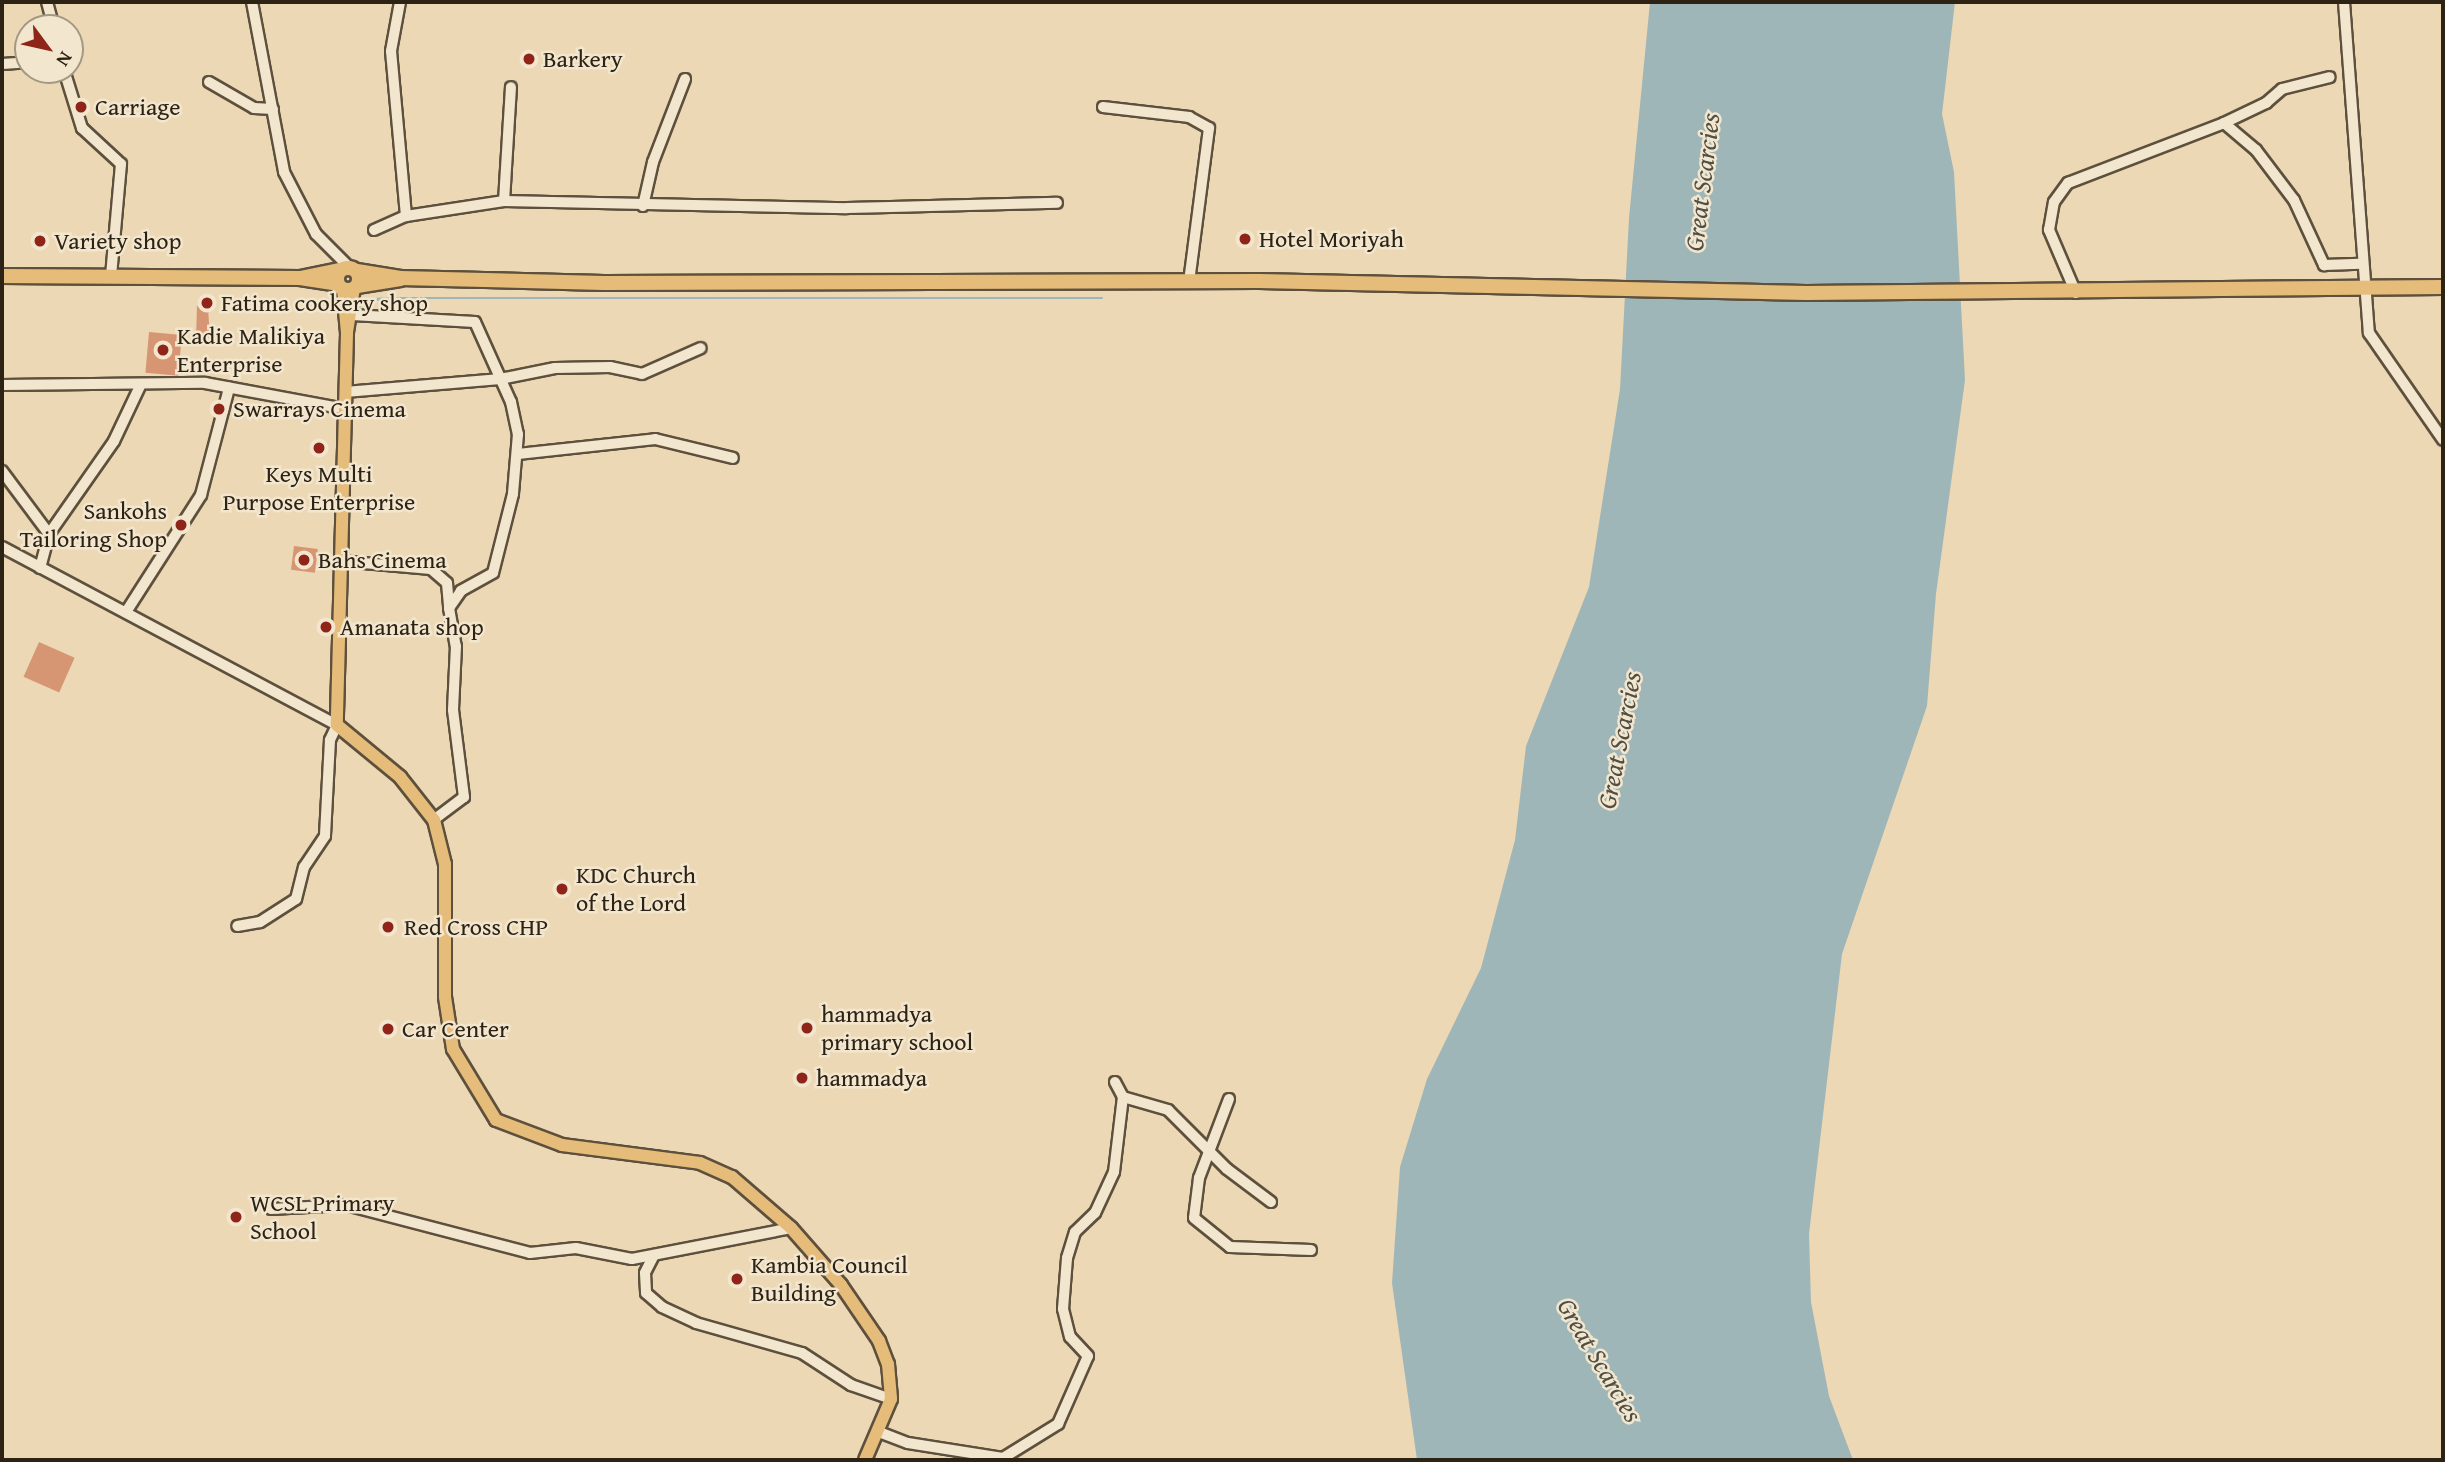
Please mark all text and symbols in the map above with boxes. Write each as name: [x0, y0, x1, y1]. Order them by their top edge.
north arrow: [14, 14, 84, 84]
place label: Barkery: [543, 45, 623, 73]
text: N: [50, 46, 80, 72]
marker: Barkery: [521, 51, 537, 67]
place label: Carriage: [95, 93, 180, 121]
marker: Carriage: [73, 99, 89, 115]
water label: Great Scarcies: [1678, 111, 1726, 253]
place label: Hotel Moriyah: [1259, 225, 1404, 253]
place label: Variety shop: [54, 227, 181, 255]
marker: Hotel Moriyah: [1237, 231, 1253, 247]
marker: Variety shop: [32, 233, 48, 249]
place label: Fatima cookery shop: [221, 289, 428, 317]
marker: Fatima cookery shop: [199, 295, 215, 311]
place label: Kadie Malikiya Enterprise: [177, 322, 325, 378]
marker: Kadie Malikiya Enterprise: [155, 342, 171, 358]
place label: Swarrays Cinema: [233, 395, 406, 423]
marker: Swarrays Cinema: [211, 401, 227, 417]
marker: Keys Multi Purpose Enterprise: [311, 440, 327, 456]
place label: Keys Multi Purpose Enterprise: [223, 460, 415, 516]
place label: Sankohs Tailoring Shop: [20, 497, 167, 553]
marker: Sankohs Tailoring Shop: [173, 517, 189, 533]
place label: Bahs Cinema: [318, 546, 447, 574]
marker: Bahs Cinema: [296, 552, 312, 568]
place label: Amanata shop: [340, 613, 484, 641]
marker: Amanata shop: [318, 619, 334, 635]
water label: Great Scarcies: [1590, 669, 1648, 811]
place label: KDC Church of the Lord: [576, 861, 696, 917]
marker: KDC Church of the Lord: [554, 881, 570, 897]
place label: Red Cross CHP: [404, 913, 548, 941]
marker: Red Cross CHP: [378, 917, 398, 937]
place label: hammadya primary school: [821, 1000, 973, 1056]
place label: Car Center: [402, 1015, 509, 1043]
marker: hammadya primary school: [799, 1020, 815, 1036]
marker: Car Center: [380, 1021, 396, 1037]
place label: hammadya: [816, 1064, 927, 1092]
marker: hammadya: [794, 1070, 810, 1086]
place label: WCSL Primary School: [250, 1189, 394, 1245]
marker: WCSL Primary School: [228, 1209, 244, 1225]
place label: Kambia Council Building: [751, 1251, 908, 1307]
marker: Kambia Council Building: [729, 1271, 745, 1287]
water label: Great Scarcies: [1551, 1292, 1649, 1428]

